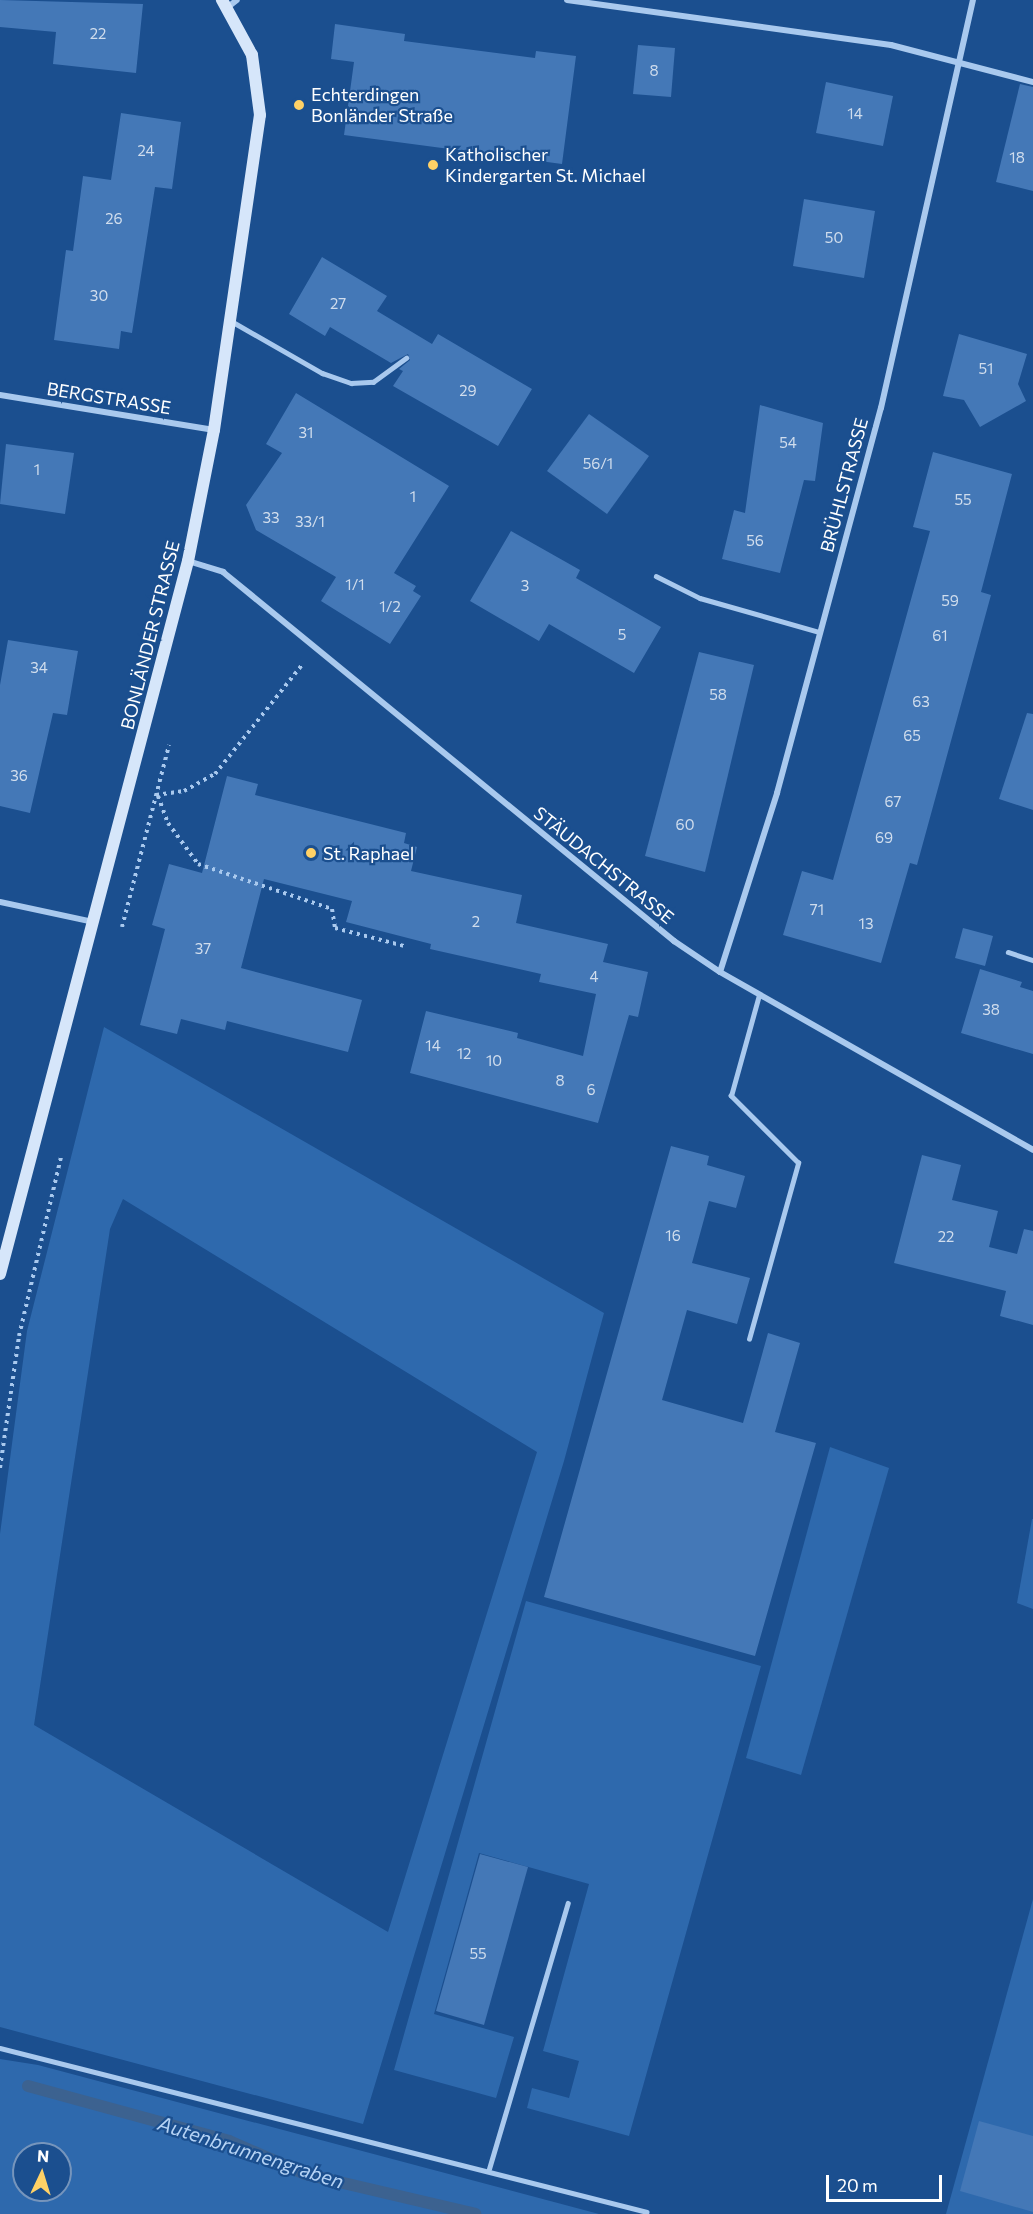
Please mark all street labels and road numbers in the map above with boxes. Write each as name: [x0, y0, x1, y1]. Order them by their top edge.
street label: BERGSTRASSE: [45, 378, 173, 418]
street label: BRÜHLSTRASSE: [816, 415, 872, 555]
street label: BONLÄNDER STRASSE: [116, 538, 184, 732]
street label: STÄUDACHSTRASSE: [530, 802, 678, 928]

